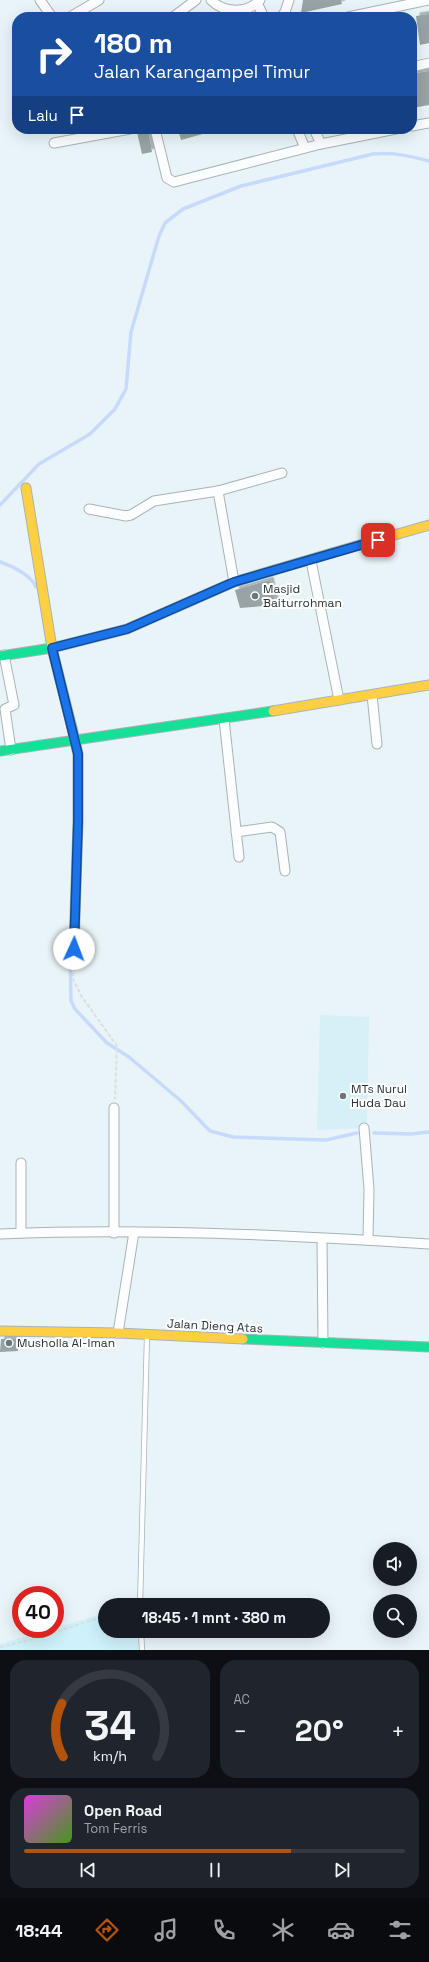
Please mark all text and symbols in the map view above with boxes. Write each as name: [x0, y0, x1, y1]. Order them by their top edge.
text: 180 m: [94, 25, 173, 61]
icon: right: [28, 28, 80, 80]
text: Jalan Karangampel Timur: [94, 60, 310, 83]
icon: arrive: [66, 104, 88, 126]
text: Lalu: [28, 106, 58, 125]
pin: [361, 523, 395, 557]
icon: arrive: [367, 529, 389, 551]
place label: Masjid Baiturrohman: [263, 581, 342, 611]
marker: Masjid Baiturrohman: [250, 591, 260, 601]
position arrow: [53, 928, 95, 970]
place label: MTs Nurul Huda Dau: [351, 1081, 407, 1111]
marker: MTs Nurul Huda Dau: [338, 1091, 348, 1101]
street label: Jalan Dieng Atas: [167, 1315, 263, 1337]
place label: Musholla Al-Iman: [17, 1335, 115, 1351]
marker: Musholla Al-Iman: [4, 1338, 14, 1348]
map controls: [373, 1542, 417, 1638]
button: sound: [373, 1542, 417, 1586]
speed limit sign: 40: [12, 1586, 64, 1638]
button: search: [373, 1594, 417, 1638]
text: 18:45 · 1 mnt · 380 m: [142, 1608, 286, 1627]
text: AC: [234, 1691, 250, 1708]
text: 34: [84, 1699, 136, 1752]
text: 20°: [295, 1711, 344, 1750]
text: −: [234, 1717, 247, 1745]
text: +: [391, 1717, 405, 1745]
text: km/h: [93, 1747, 127, 1765]
text: Open Road: [84, 1801, 162, 1820]
text: Tom Ferris: [84, 1820, 147, 1837]
icon: previous: [77, 1859, 99, 1881]
icon: pause: [204, 1859, 226, 1881]
icon: next: [331, 1859, 353, 1881]
icon: directions: [93, 1916, 121, 1944]
icon: music: [152, 1916, 180, 1944]
icon: phone: [210, 1916, 238, 1944]
icon: climate: [269, 1916, 297, 1944]
icon: car: [327, 1916, 355, 1944]
icon: filters: [386, 1916, 414, 1944]
text: 18:44: [15, 1919, 62, 1942]

